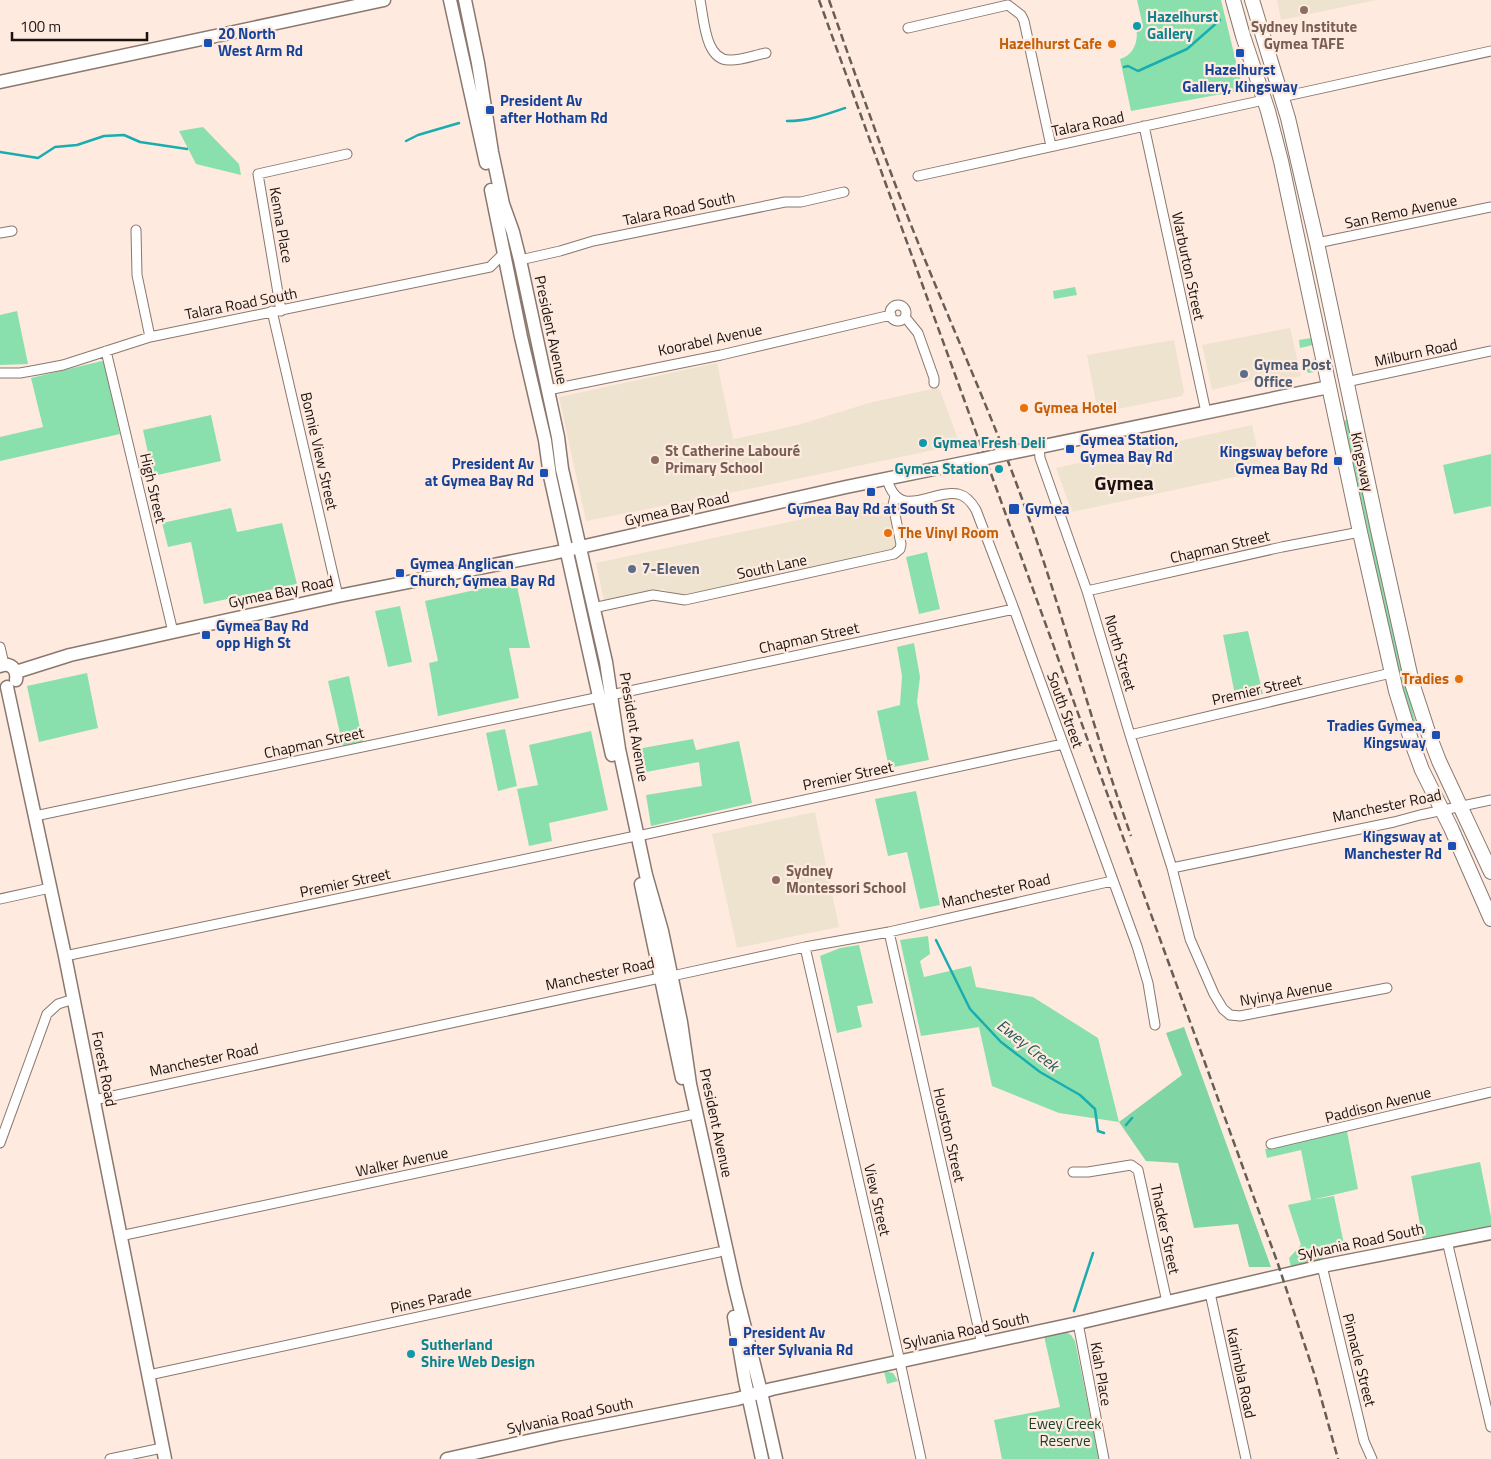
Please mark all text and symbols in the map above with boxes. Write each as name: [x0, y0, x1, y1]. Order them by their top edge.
marker: Sydney Institute Gymea TAFE: [1298, 4, 1310, 16]
place label: Hazelhurst Gallery: [1147, 5, 1219, 45]
scale bar: [12, 10, 148, 42]
text: 100 m: [20, 15, 61, 38]
place label: Sydney Institute Gymea TAFE: [1251, 15, 1357, 55]
marker: Hazelhurst Gallery: [1131, 20, 1143, 32]
place label: 20 North West Arm Rd: [218, 22, 303, 62]
place label: Hazelhurst Cafe: [999, 32, 1102, 55]
marker: 20 North West Arm Rd: [202, 37, 214, 49]
marker: Hazelhurst Cafe: [1106, 38, 1118, 50]
marker: Hazelhurst Gallery, Kingsway: [1234, 47, 1246, 59]
place label: Hazelhurst Gallery, Kingsway: [1182, 58, 1298, 98]
place label: President Av after Hotham Rd: [500, 89, 608, 129]
marker: President Av after Hotham Rd: [484, 104, 496, 116]
street label: Talara Road: [1050, 105, 1126, 142]
street label: Kenna Place: [264, 185, 299, 265]
street label: Talara Road South: [621, 185, 737, 232]
street label: San Remo Avenue: [1343, 188, 1459, 235]
street label: Warburton Street: [1166, 210, 1211, 323]
street label: President Avenue: [529, 273, 574, 386]
street label: Talara Road South: [183, 281, 299, 326]
street label: Koorabel Avenue: [656, 317, 764, 362]
street label: Milburn Road: [1372, 333, 1459, 373]
place label: Gymea Post Office: [1254, 353, 1332, 393]
marker: Gymea Post Office: [1238, 368, 1250, 380]
street label: Bonnie View Street: [295, 390, 344, 513]
place label: Gymea Hotel: [1034, 396, 1117, 419]
marker: Gymea Hotel: [1018, 402, 1030, 414]
place label: Gymea Station, Gymea Bay Rd: [1080, 428, 1179, 468]
street label: Kingsway: [1345, 430, 1380, 494]
place label: Gymea Fresh Deli: [933, 431, 1046, 454]
marker: Gymea Fresh Deli: [917, 437, 929, 449]
place label: St Catherine Labouré Primary School: [665, 439, 801, 479]
place label: Kingsway before Gymea Bay Rd: [1220, 440, 1328, 480]
marker: Gymea Station, Gymea Bay Rd: [1064, 443, 1076, 455]
street label: High Street: [134, 451, 173, 526]
place label: President Av at Gymea Bay Rd: [425, 452, 535, 492]
marker: St Catherine Labouré Primary School: [649, 454, 661, 466]
marker: Kingsway before Gymea Bay Rd: [1332, 455, 1344, 467]
place label: Gymea Station: [894, 457, 989, 480]
marker: Gymea Station: [993, 463, 1005, 475]
marker: President Av at Gymea Bay Rd: [538, 467, 550, 479]
district label: Gymea: [1094, 467, 1154, 498]
street label: Gymea Bay Road: [622, 485, 732, 532]
marker: Gymea Bay Rd at South St: [865, 486, 877, 498]
place label: Gymea Bay Rd at South St: [787, 497, 955, 520]
place label: Gymea: [1025, 497, 1070, 520]
marker: Gymea: [1007, 502, 1021, 516]
place label: The Vinyl Room: [898, 521, 999, 544]
street label: Chapman Street: [1168, 524, 1273, 569]
marker: The Vinyl Room: [882, 527, 894, 539]
street label: South Lane: [735, 548, 809, 585]
place label: Gymea Anglican Church, Gymea Bay Rd: [410, 552, 555, 592]
place label: 7-Eleven: [642, 557, 700, 580]
marker: 7-Eleven: [626, 563, 638, 575]
marker: Gymea Anglican Church, Gymea Bay Rd: [394, 567, 406, 579]
street label: Gymea Bay Road: [226, 569, 336, 614]
street label: North Street: [1099, 612, 1143, 694]
place label: Gymea Bay Rd opp High St: [216, 614, 309, 654]
street label: Chapman Street: [757, 616, 862, 659]
marker: Gymea Bay Rd opp High St: [200, 629, 212, 641]
place label: Tradies: [1402, 667, 1449, 690]
street label: Premier Street: [1209, 668, 1305, 711]
street label: South Street: [1041, 669, 1090, 752]
street label: President Avenue: [614, 670, 655, 783]
marker: Tradies: [1453, 673, 1465, 685]
place label: Tradies Gymea, Kingsway: [1327, 714, 1426, 754]
street label: Chapman Street: [262, 721, 367, 764]
marker: Tradies Gymea, Kingsway: [1430, 729, 1442, 741]
street label: Premier Street: [800, 755, 896, 796]
street label: Manchester Road: [1330, 783, 1444, 828]
place label: Kingsway at Manchester Rd: [1344, 825, 1443, 865]
marker: Kingsway at Manchester Rd: [1446, 840, 1458, 852]
place label: Sydney Montessori School: [786, 859, 906, 899]
street label: Premier Street: [297, 862, 393, 903]
street label: Manchester Road: [939, 867, 1053, 914]
marker: Sydney Montessori School: [770, 874, 782, 886]
street label: Manchester Road: [543, 951, 657, 996]
street label: Nyinya Avenue: [1238, 973, 1334, 1012]
water label: Ewey Creek: [992, 1013, 1065, 1078]
street label: Forest Road: [86, 1029, 123, 1108]
street label: Manchester Road: [147, 1037, 261, 1082]
street label: President Avenue: [694, 1066, 739, 1179]
street label: Paddison Avenue: [1322, 1080, 1433, 1129]
street label: Houston Street: [927, 1085, 972, 1185]
street label: Walker Avenue: [354, 1140, 450, 1183]
street label: View Street: [858, 1162, 897, 1239]
street label: Thacker Street: [1145, 1182, 1186, 1277]
street label: Sylvania Road South: [1296, 1217, 1426, 1266]
street label: Pines Parade: [388, 1280, 474, 1319]
street label: Sylvania Road South: [901, 1306, 1031, 1355]
street label: Pinnacle Street: [1337, 1311, 1382, 1410]
place label: President Av after Sylvania Rd: [743, 1321, 853, 1361]
street label: Karimbla Road: [1221, 1326, 1262, 1420]
place label: Sutherland Shire Web Design: [421, 1333, 535, 1373]
marker: President Av after Sylvania Rd: [727, 1336, 739, 1348]
street label: Kiah Place: [1085, 1340, 1118, 1408]
marker: Sutherland Shire Web Design: [405, 1348, 417, 1360]
street label: Sylvania Road South: [505, 1391, 635, 1440]
park label: Ewey Creek Reserve: [1029, 1412, 1101, 1452]

